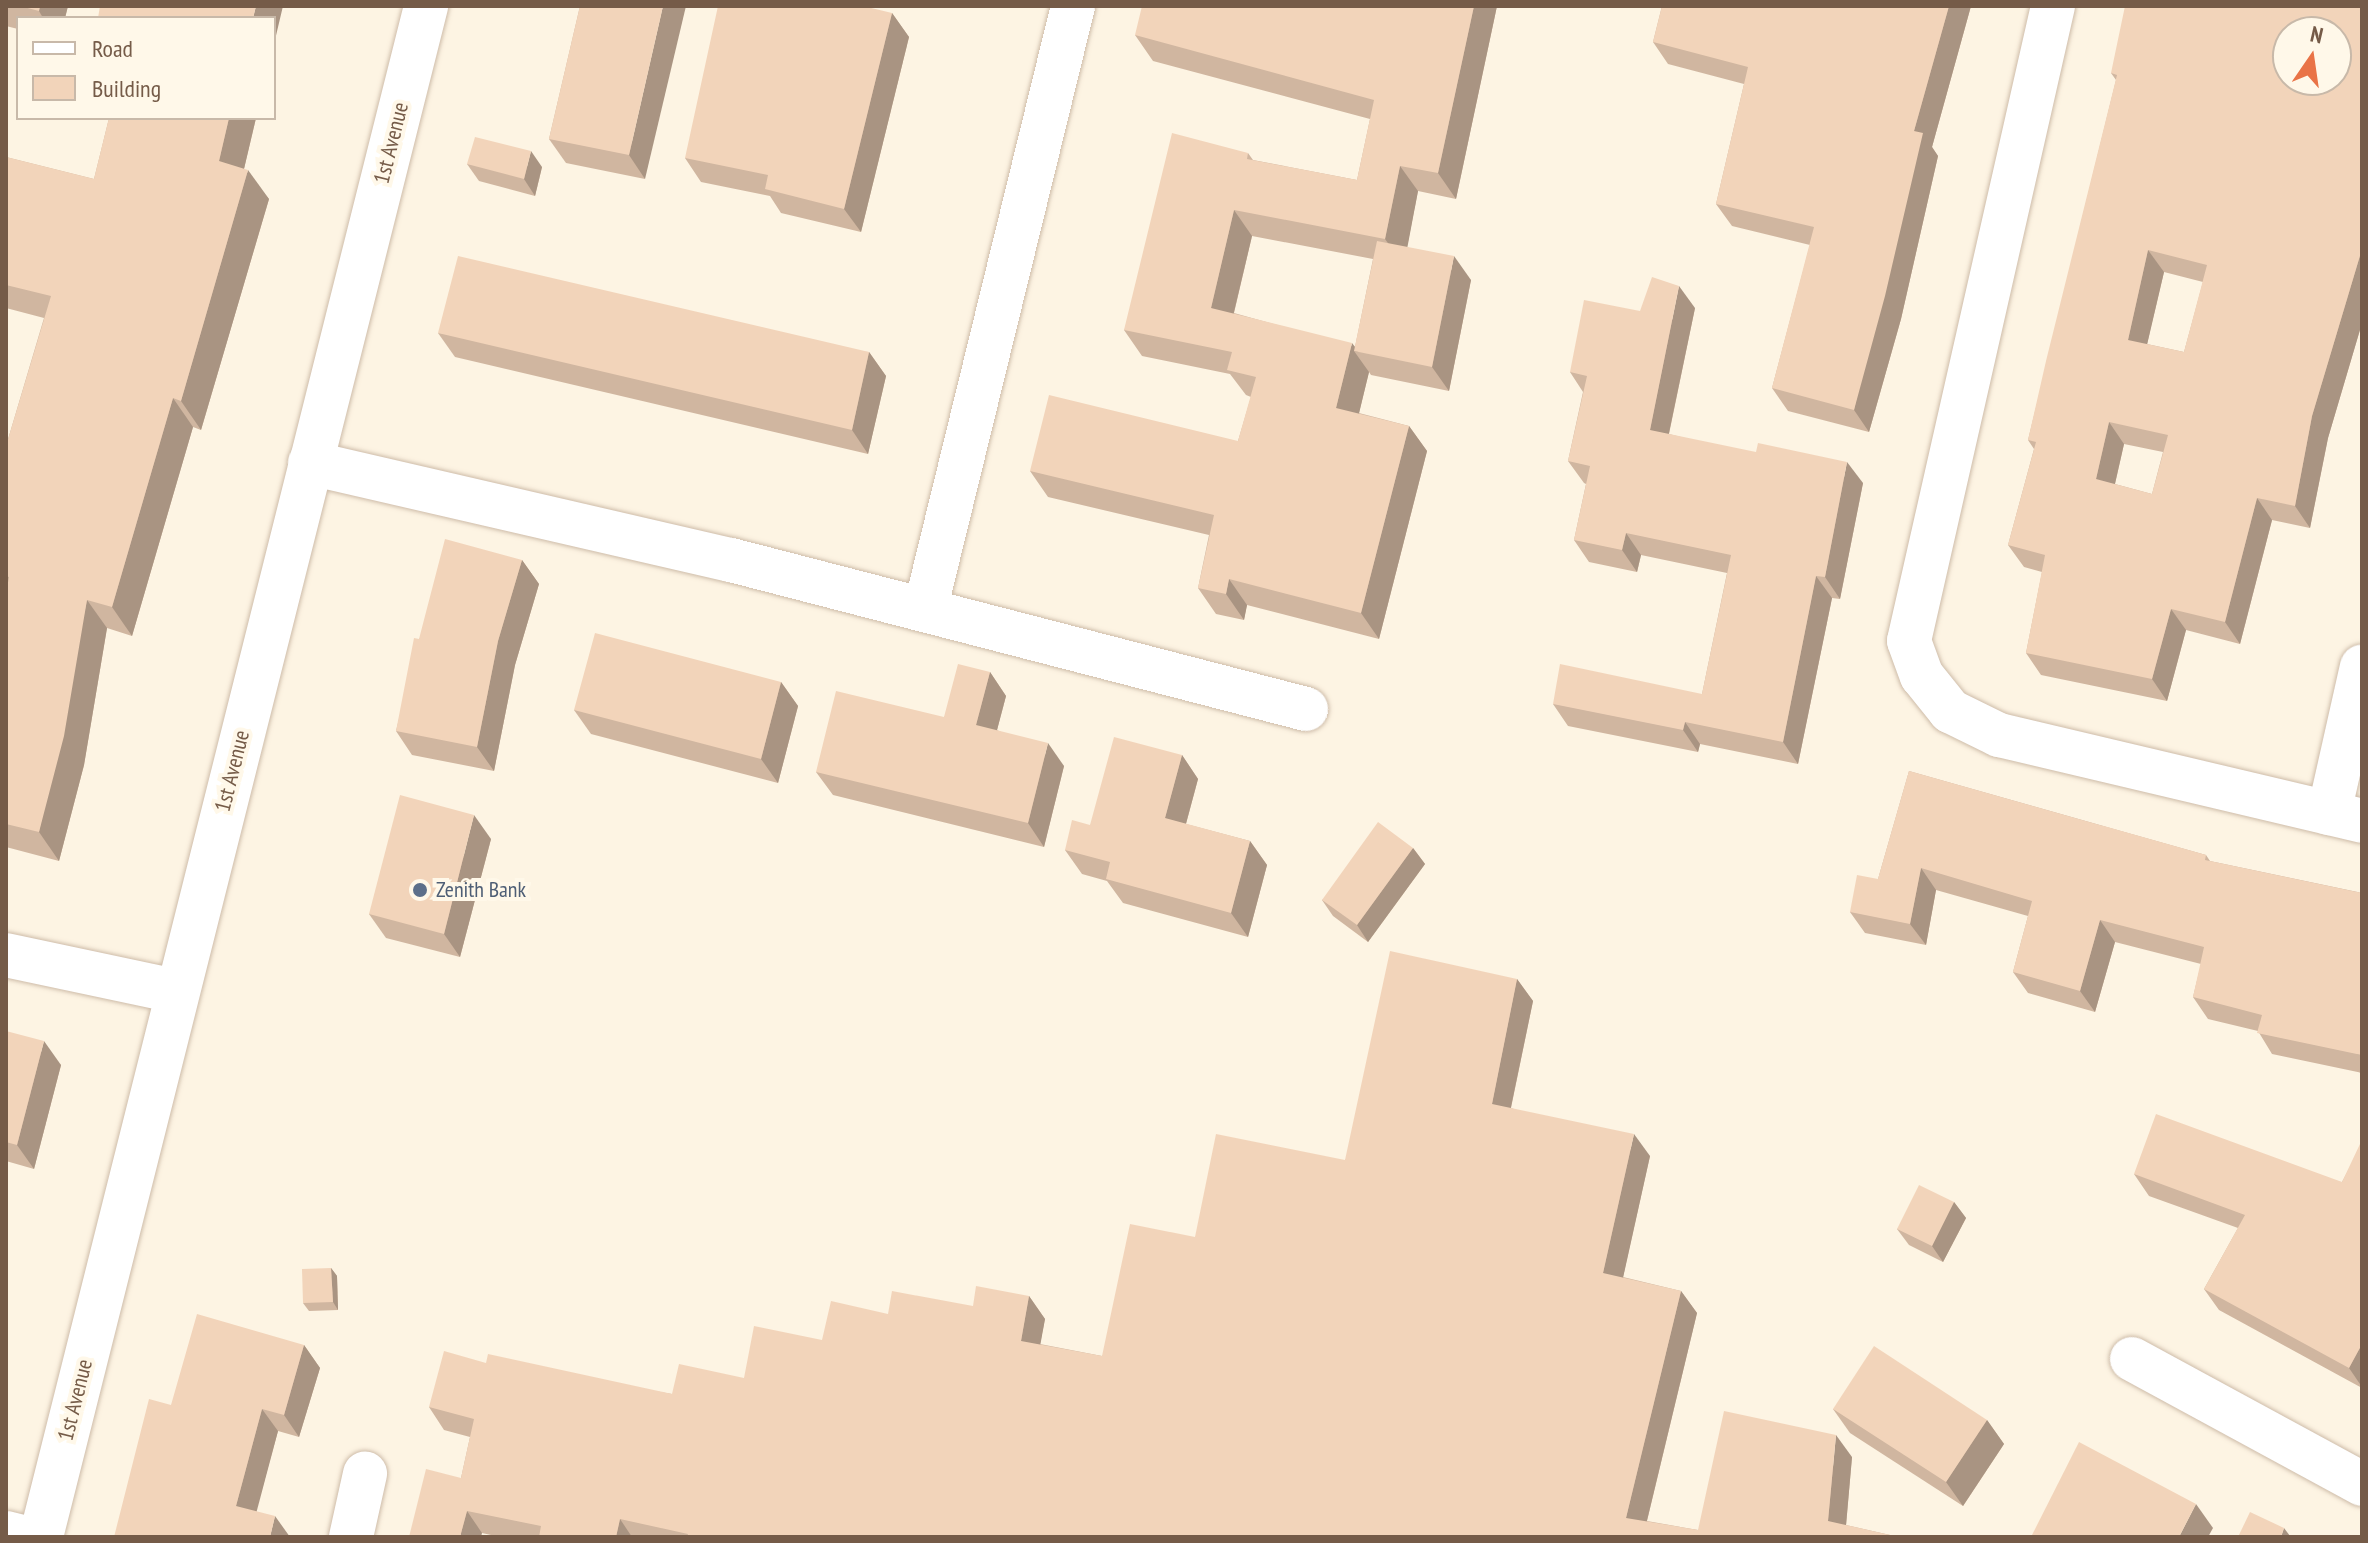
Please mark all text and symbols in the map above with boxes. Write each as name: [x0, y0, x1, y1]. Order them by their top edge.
legend: [16, 16, 276, 120]
north arrow: [2272, 16, 2352, 96]
text: N: [2308, 20, 2326, 50]
text: Road: [92, 33, 133, 64]
text: Building: [92, 73, 161, 104]
street label: 1st Avenue: [368, 99, 414, 187]
street label: 1st Avenue: [209, 727, 255, 815]
place label: Zenith Bank: [436, 877, 526, 903]
marker: Zenith Bank: [411, 881, 429, 899]
street label: 1st Avenue: [52, 1356, 98, 1444]

